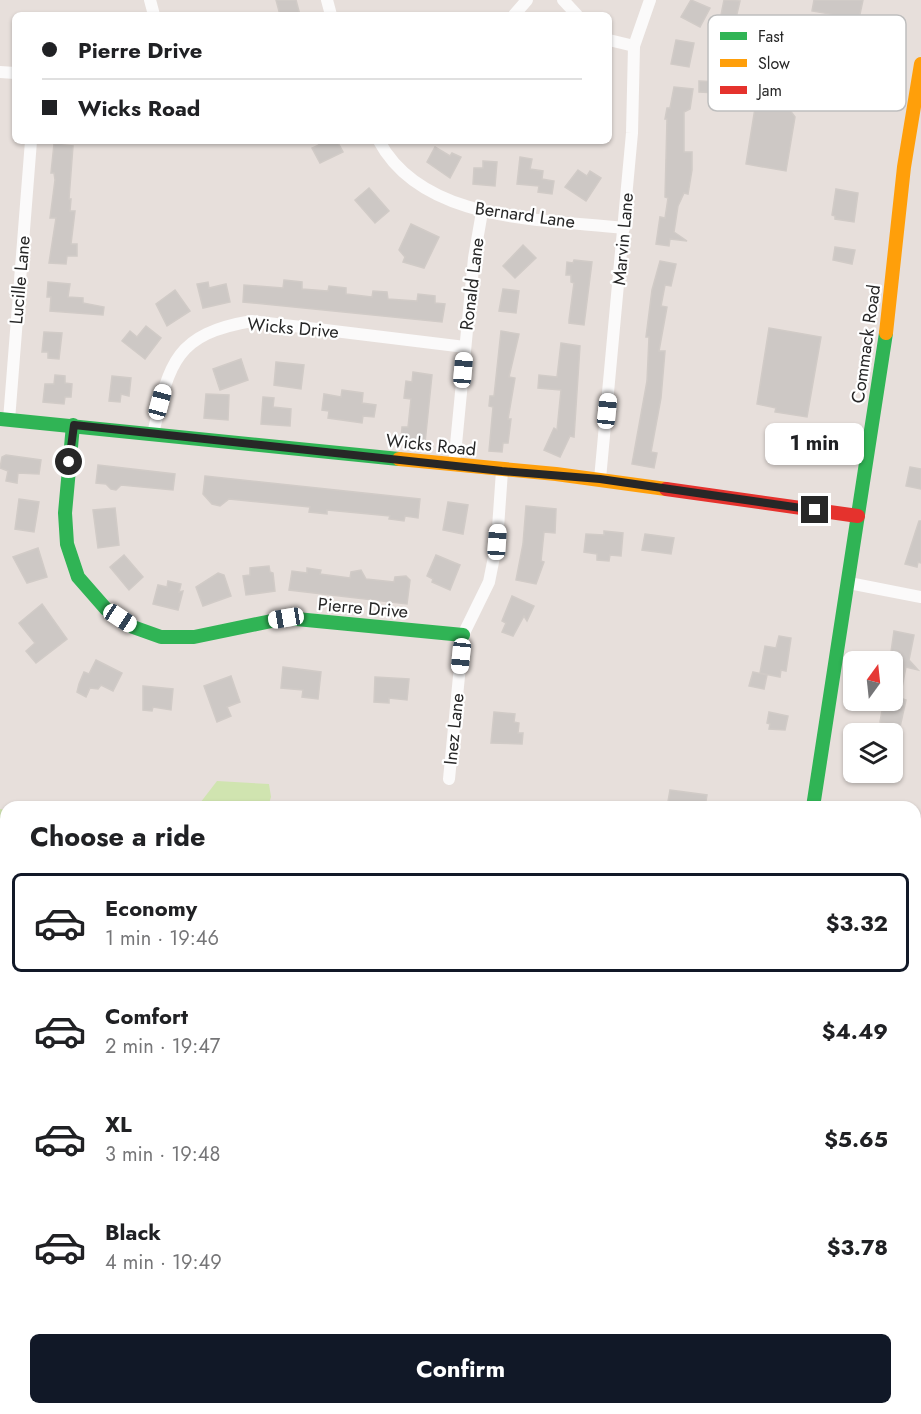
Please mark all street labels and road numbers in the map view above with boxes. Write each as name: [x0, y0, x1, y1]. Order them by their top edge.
street label: Marvin Lane: [606, 192, 640, 286]
street label: Bernard Lane: [473, 195, 577, 235]
street label: Lucille Lane: [3, 235, 37, 325]
street label: Ronald Lane: [453, 236, 491, 332]
street label: Commack Road: [845, 283, 887, 405]
street label: Wicks Drive: [246, 311, 340, 345]
street label: Wicks Road: [385, 427, 477, 463]
street label: Pierre Drive: [317, 591, 409, 625]
street label: Inez Lane: [437, 692, 471, 766]

